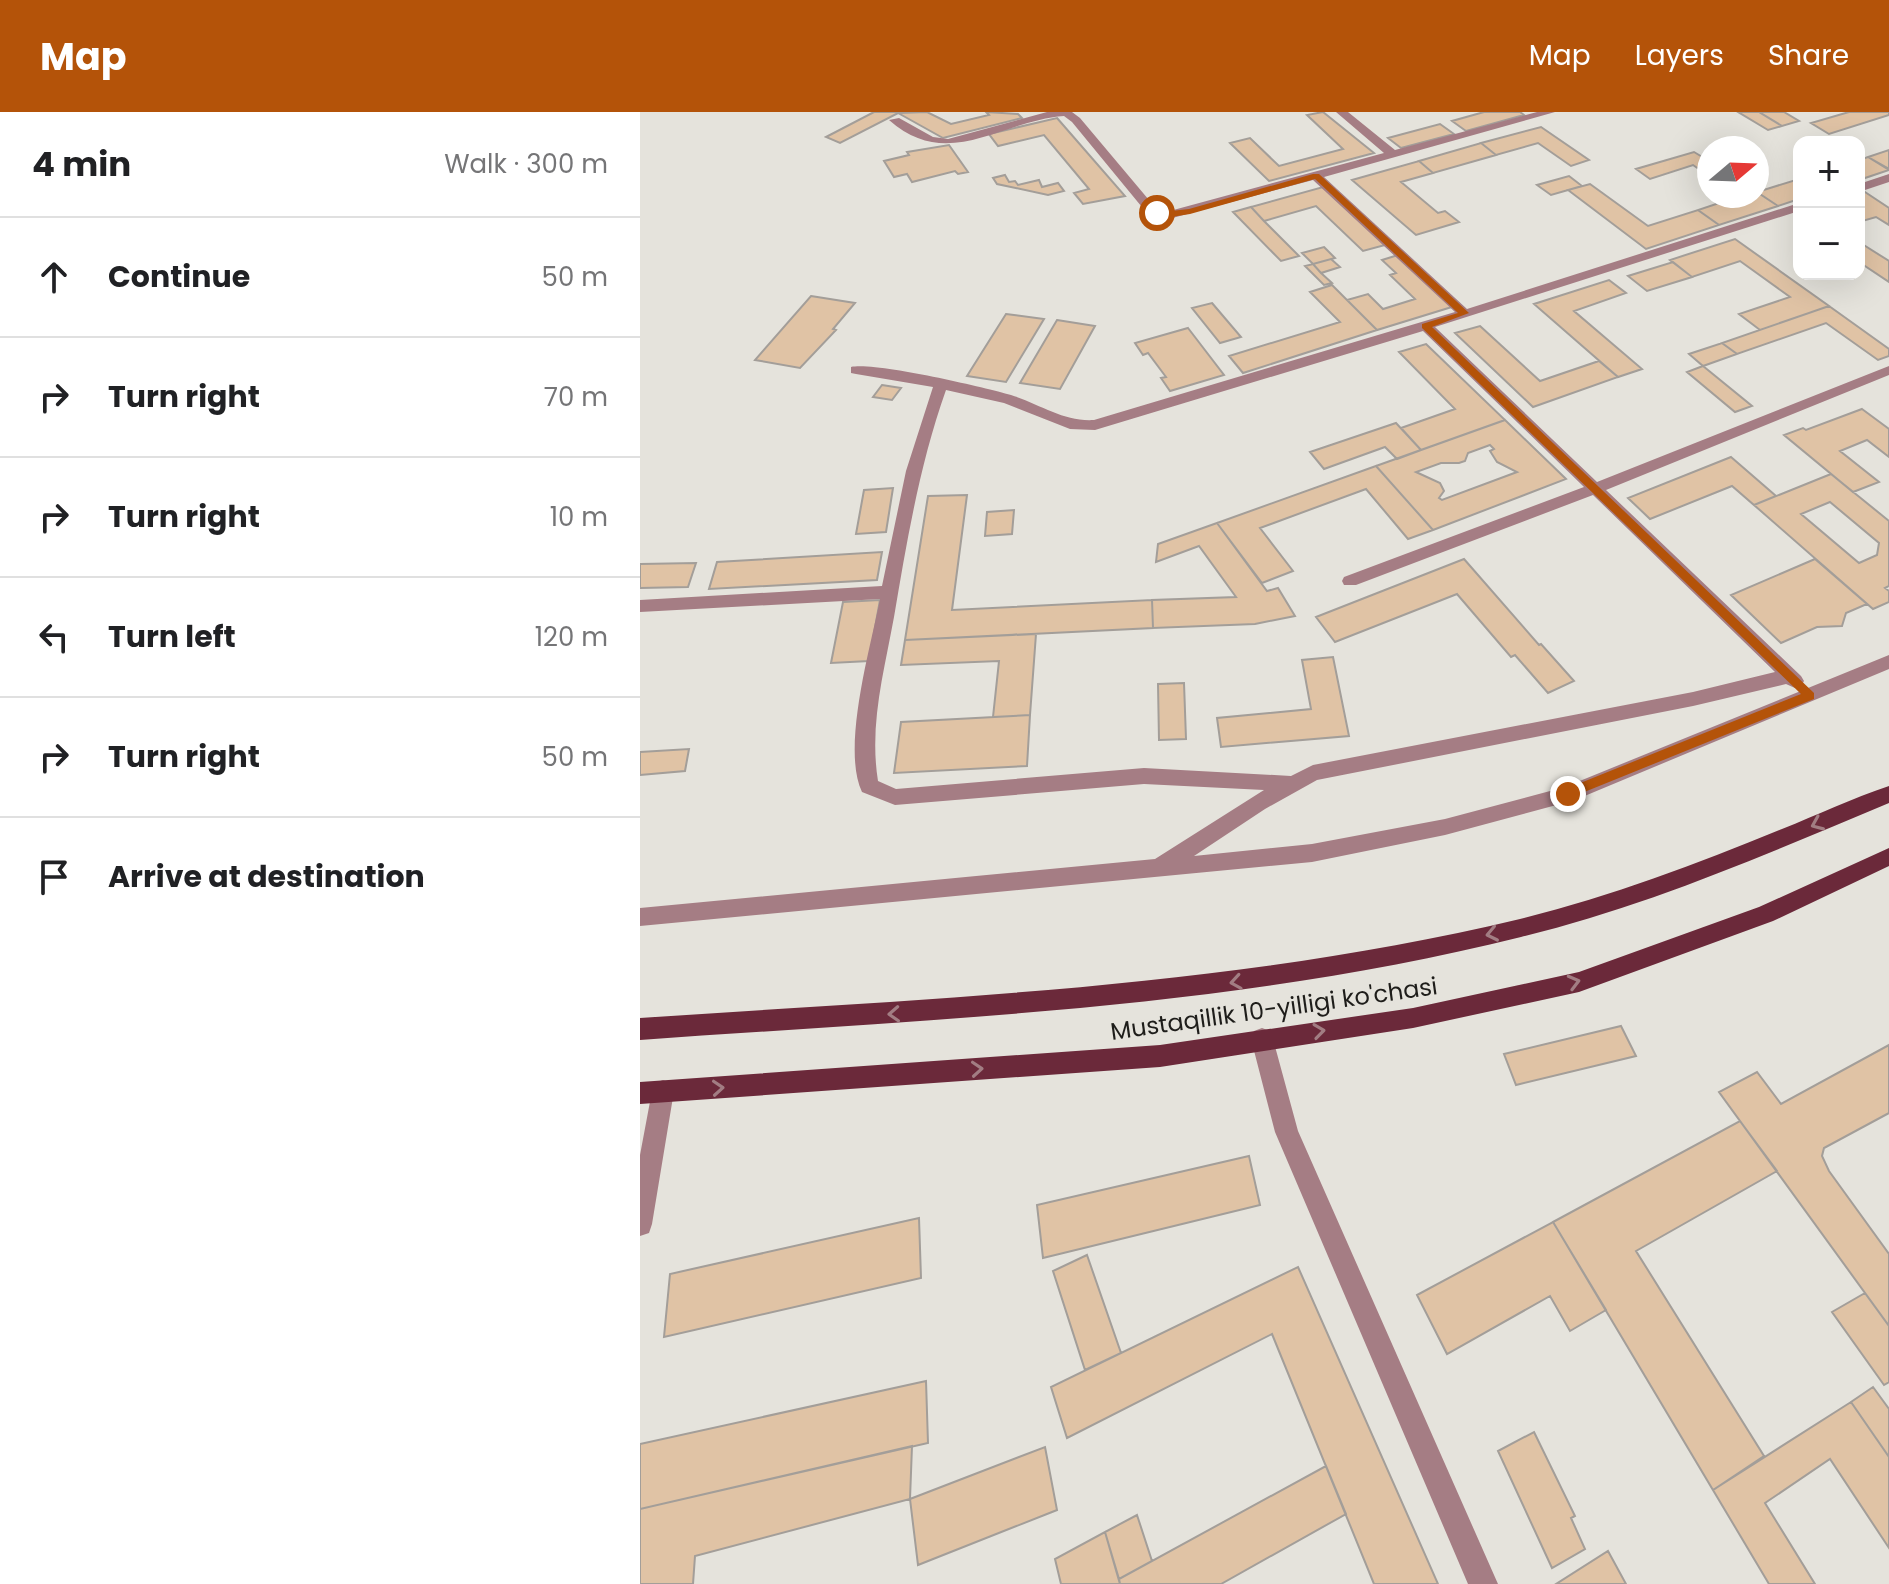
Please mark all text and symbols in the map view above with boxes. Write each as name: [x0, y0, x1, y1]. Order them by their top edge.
text: Map: [40, 30, 127, 83]
text: Map: [1529, 36, 1591, 75]
text: Layers: [1635, 36, 1724, 75]
text: Share: [1768, 36, 1849, 75]
north arrow: [1697, 136, 1769, 208]
map controls: [1793, 136, 1865, 280]
button: +: [1793, 136, 1865, 208]
text: 4 min: [32, 140, 131, 188]
text: Walk · 300 m: [444, 146, 608, 182]
route start: [1139, 195, 1175, 231]
button: −: [1793, 208, 1865, 280]
icon: ahead: [32, 255, 76, 299]
text: Continue: [108, 255, 250, 298]
text: 50 m: [542, 259, 608, 295]
icon: right: [32, 375, 76, 419]
text: Turn right: [108, 375, 260, 418]
text: 70 m: [544, 379, 608, 415]
icon: right: [32, 495, 76, 539]
text: Turn right: [108, 495, 260, 538]
text: 10 m: [550, 499, 608, 535]
icon: left: [32, 615, 76, 659]
text: Turn left: [108, 615, 236, 658]
text: 120 m: [535, 619, 608, 655]
icon: right: [32, 735, 76, 779]
text: Turn right: [108, 735, 260, 778]
text: 50 m: [542, 739, 608, 775]
route end: [1550, 776, 1586, 812]
one-way arrow: [1811, 814, 1825, 831]
icon: arrive: [32, 855, 76, 899]
text: Arrive at destination: [108, 855, 425, 898]
one-way arrow: [1485, 925, 1499, 942]
street label: Mustaqillik 10-yilligi ko'chasi: [1108, 969, 1440, 1048]
one-way arrow: [1229, 973, 1243, 990]
one-way arrow: [1566, 975, 1580, 992]
one-way arrow: [887, 1005, 900, 1022]
one-way arrow: [1312, 1023, 1326, 1040]
one-way arrow: [971, 1061, 984, 1078]
one-way arrow: [712, 1080, 725, 1097]

